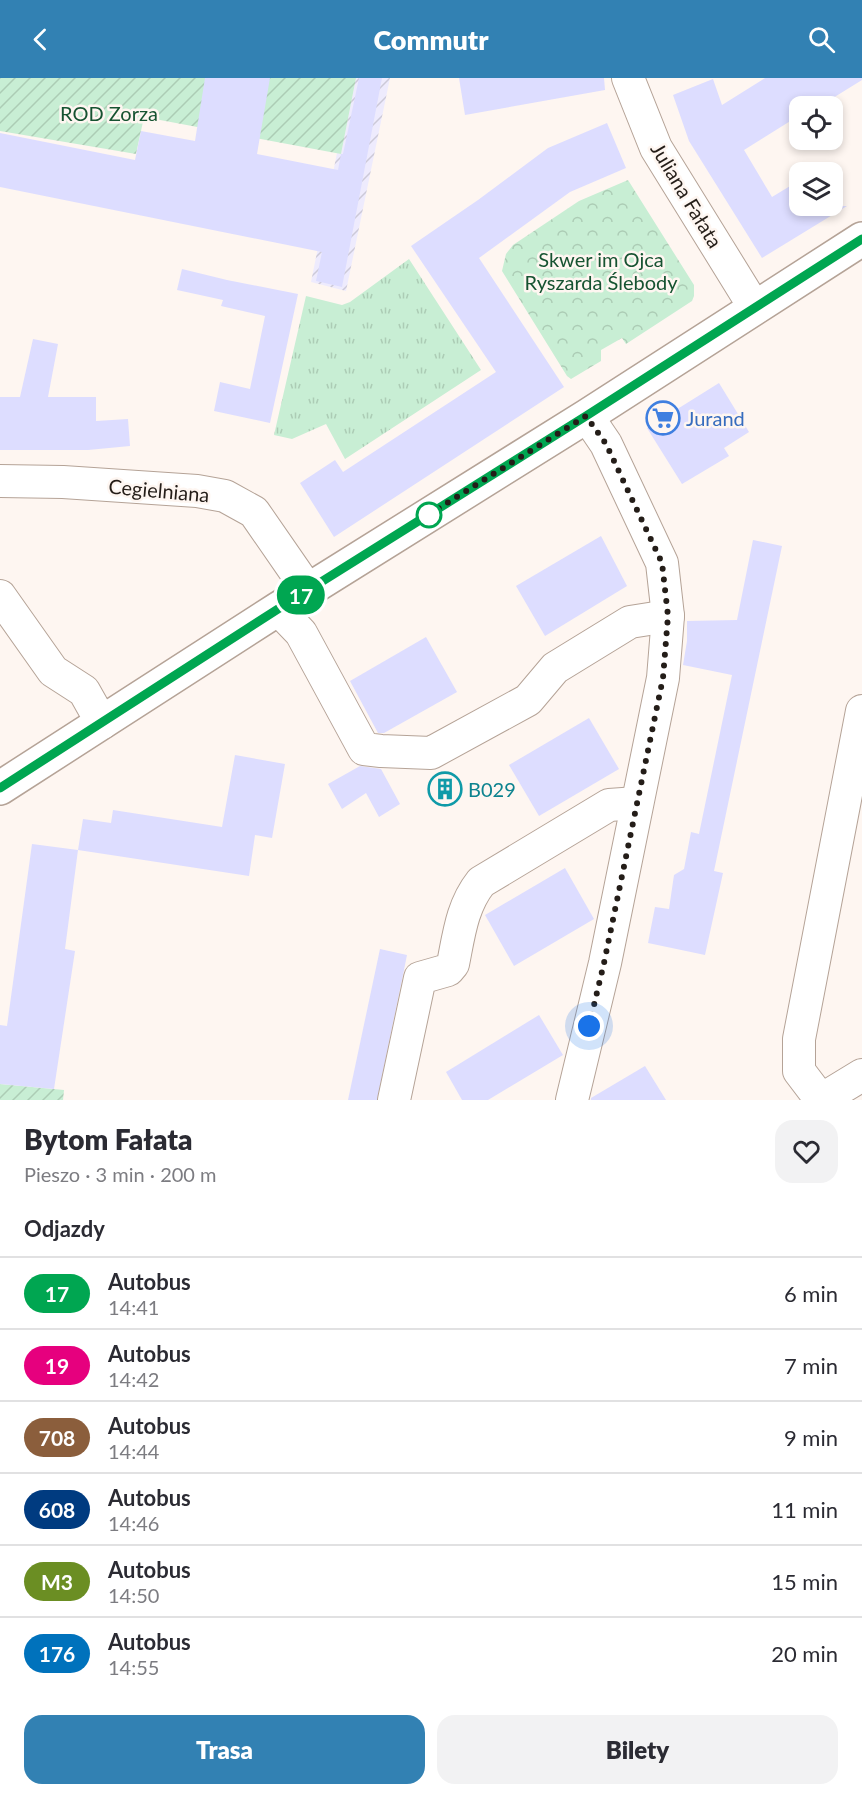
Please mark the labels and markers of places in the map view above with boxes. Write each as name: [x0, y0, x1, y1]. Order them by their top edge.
supermarket icon: Jurand: [645, 400, 681, 436]
place label: Jurand: [686, 406, 745, 430]
unlabelled marker: [416, 502, 442, 528]
building icon: B029: [427, 771, 463, 807]
place label: B029: [468, 777, 516, 801]

